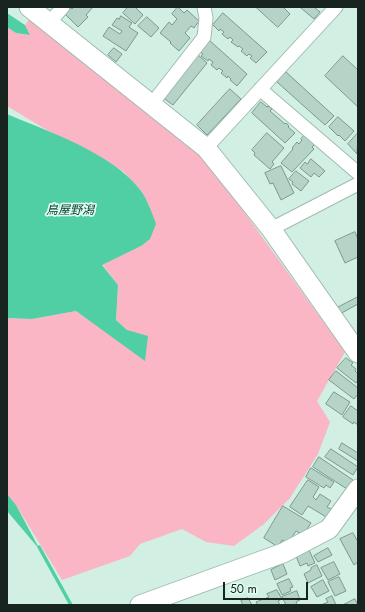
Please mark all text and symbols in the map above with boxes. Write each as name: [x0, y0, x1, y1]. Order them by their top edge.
water label: 鳥屋野潟: [46, 204, 94, 218]
scale bar: [225, 574, 310, 600]
text: 50 m: [230, 580, 257, 598]

